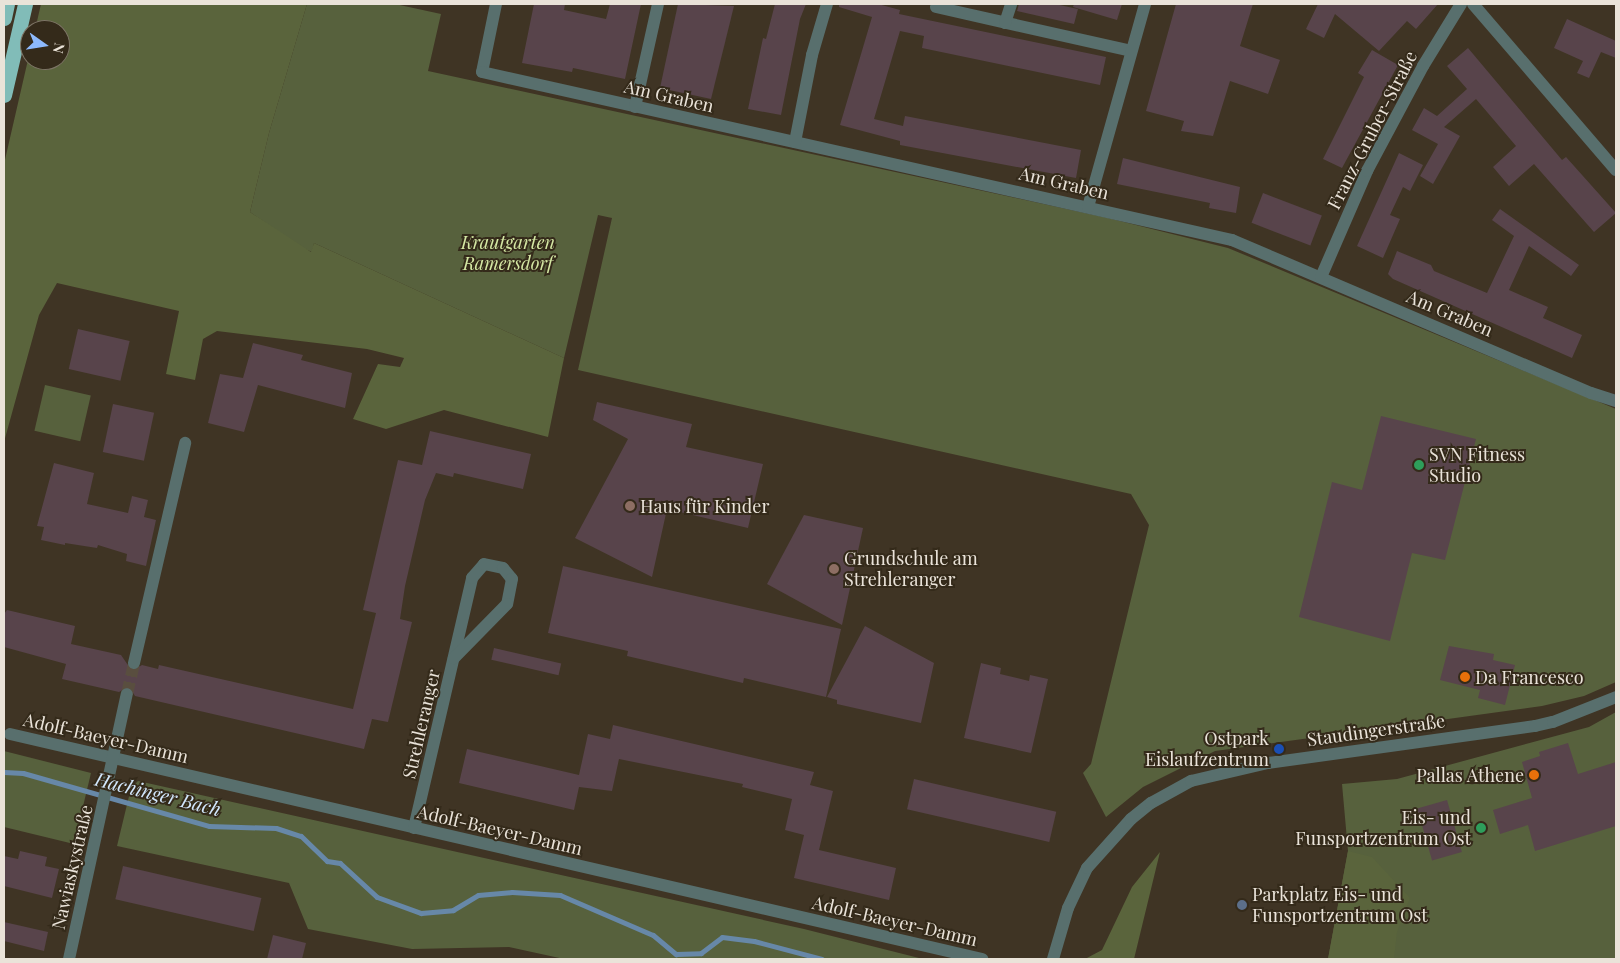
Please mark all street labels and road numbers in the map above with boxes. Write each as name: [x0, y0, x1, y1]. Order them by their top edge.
street label: Franz-Gruber-Straße: [1323, 47, 1421, 213]
street label: Am Graben: [622, 75, 716, 117]
street label: Am Graben: [1017, 162, 1111, 204]
street label: Am Graben: [1404, 285, 1496, 341]
street label: Strehleranger: [398, 667, 444, 781]
street label: Adolf-Baeyer-Damm: [21, 709, 191, 767]
street label: Staudingerstraße: [1306, 710, 1446, 750]
street label: Adolf-Baeyer-Damm: [415, 801, 585, 859]
street label: Nawiaskystraße: [47, 803, 97, 931]
street label: Adolf-Baeyer-Damm: [810, 892, 980, 950]

